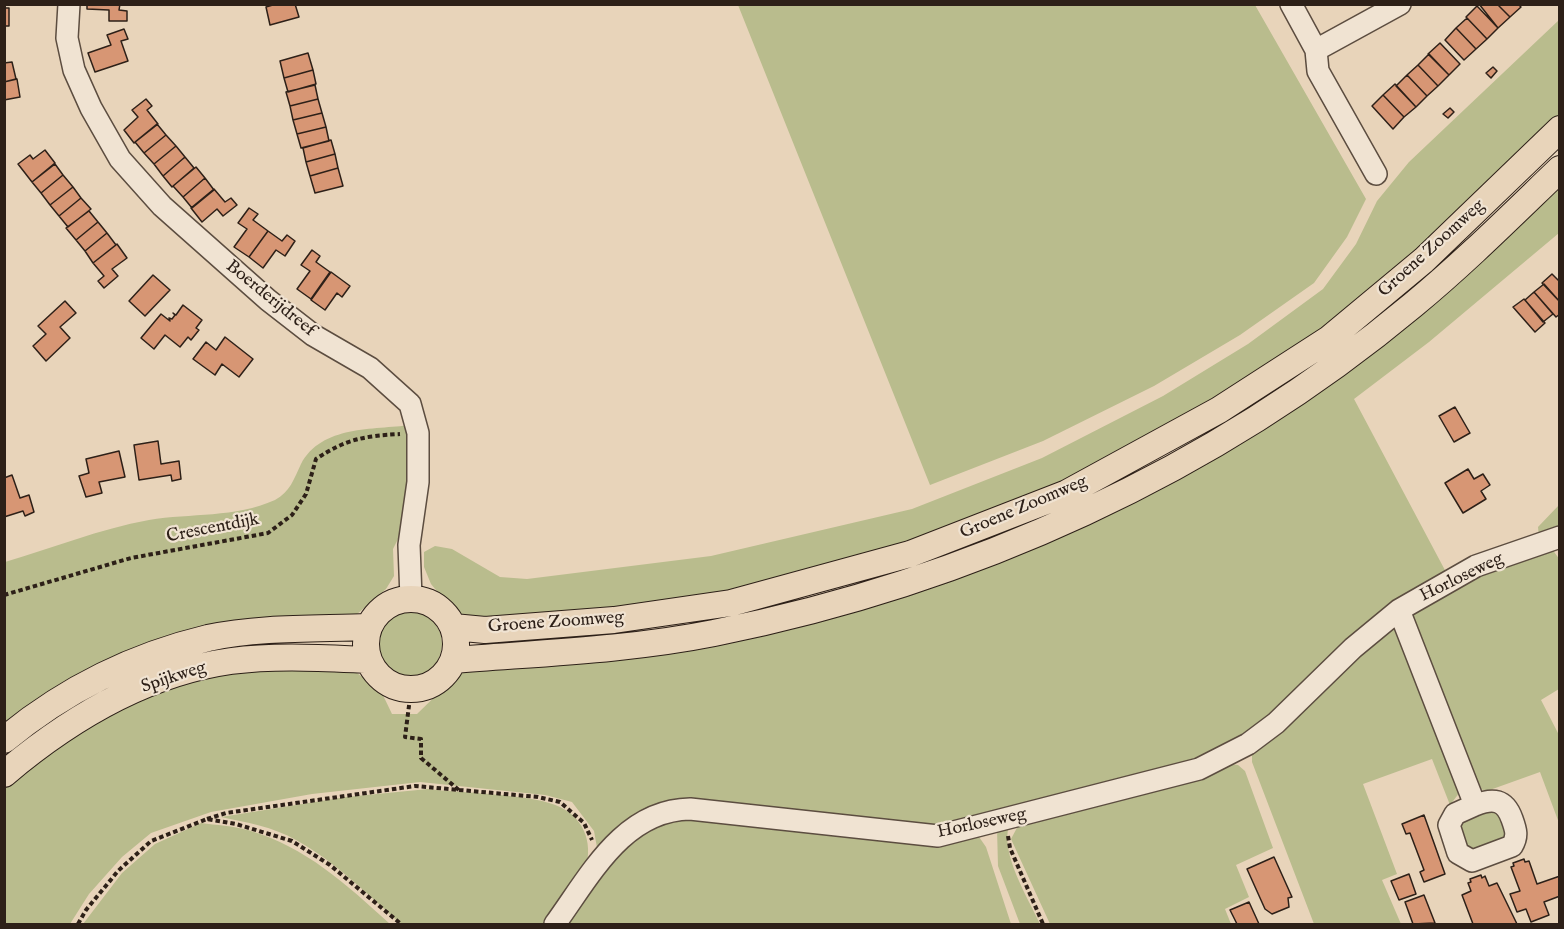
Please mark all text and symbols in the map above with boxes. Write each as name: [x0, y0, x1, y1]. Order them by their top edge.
street label: Groene Zoomweg: [1374, 195, 1490, 303]
street label: Boerderijdreef: [221, 256, 319, 342]
street label: Groene Zoomweg: [957, 471, 1091, 545]
street label: Crescentdijk: [165, 509, 261, 549]
street label: Horloseweg: [1417, 548, 1507, 608]
street label: Groene Zoomweg: [487, 607, 625, 639]
street label: Spijkweg: [139, 657, 209, 699]
street label: Horloseweg: [936, 804, 1028, 844]

